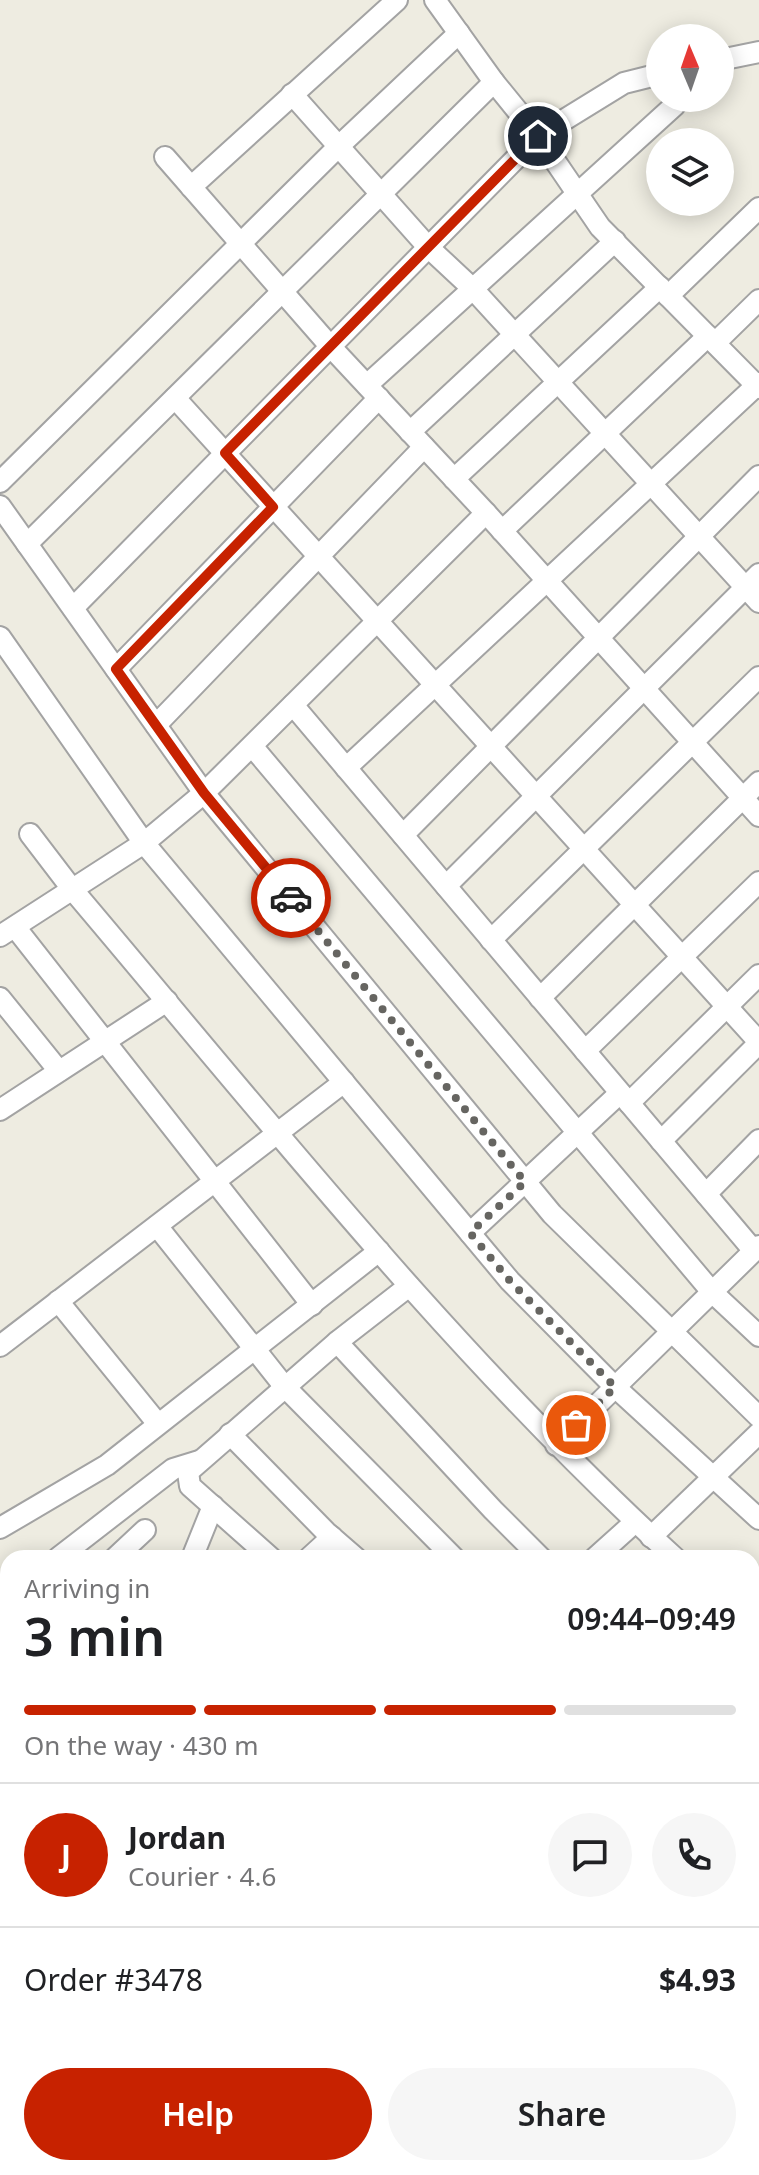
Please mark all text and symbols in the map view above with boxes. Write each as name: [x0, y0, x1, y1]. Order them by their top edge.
north arrow: [646, 24, 734, 112]
map controls: [646, 24, 734, 216]
pin: [504, 102, 572, 170]
icon: home: [516, 114, 560, 158]
button: layers: [646, 128, 734, 216]
courier: [251, 858, 331, 938]
icon: car: [269, 876, 313, 920]
pin: [542, 1391, 610, 1459]
icon: bag: [554, 1403, 598, 1447]
text: Arriving in: [24, 1570, 150, 1606]
text: 09:44–09:49: [567, 1598, 736, 1639]
text: 3 min: [24, 1600, 165, 1671]
text: On the way · 430 m: [24, 1727, 258, 1763]
button: chat: [548, 1813, 632, 1897]
button: phone: [652, 1813, 736, 1897]
text: Jordan: [128, 1817, 226, 1858]
text: J: [61, 1835, 71, 1876]
text: Courier · 4.6: [128, 1858, 276, 1894]
text: Order #3478: [24, 1959, 203, 2000]
text: $4.93: [659, 1959, 736, 2000]
button: Help: [24, 2068, 372, 2160]
button: Share: [388, 2068, 736, 2160]

